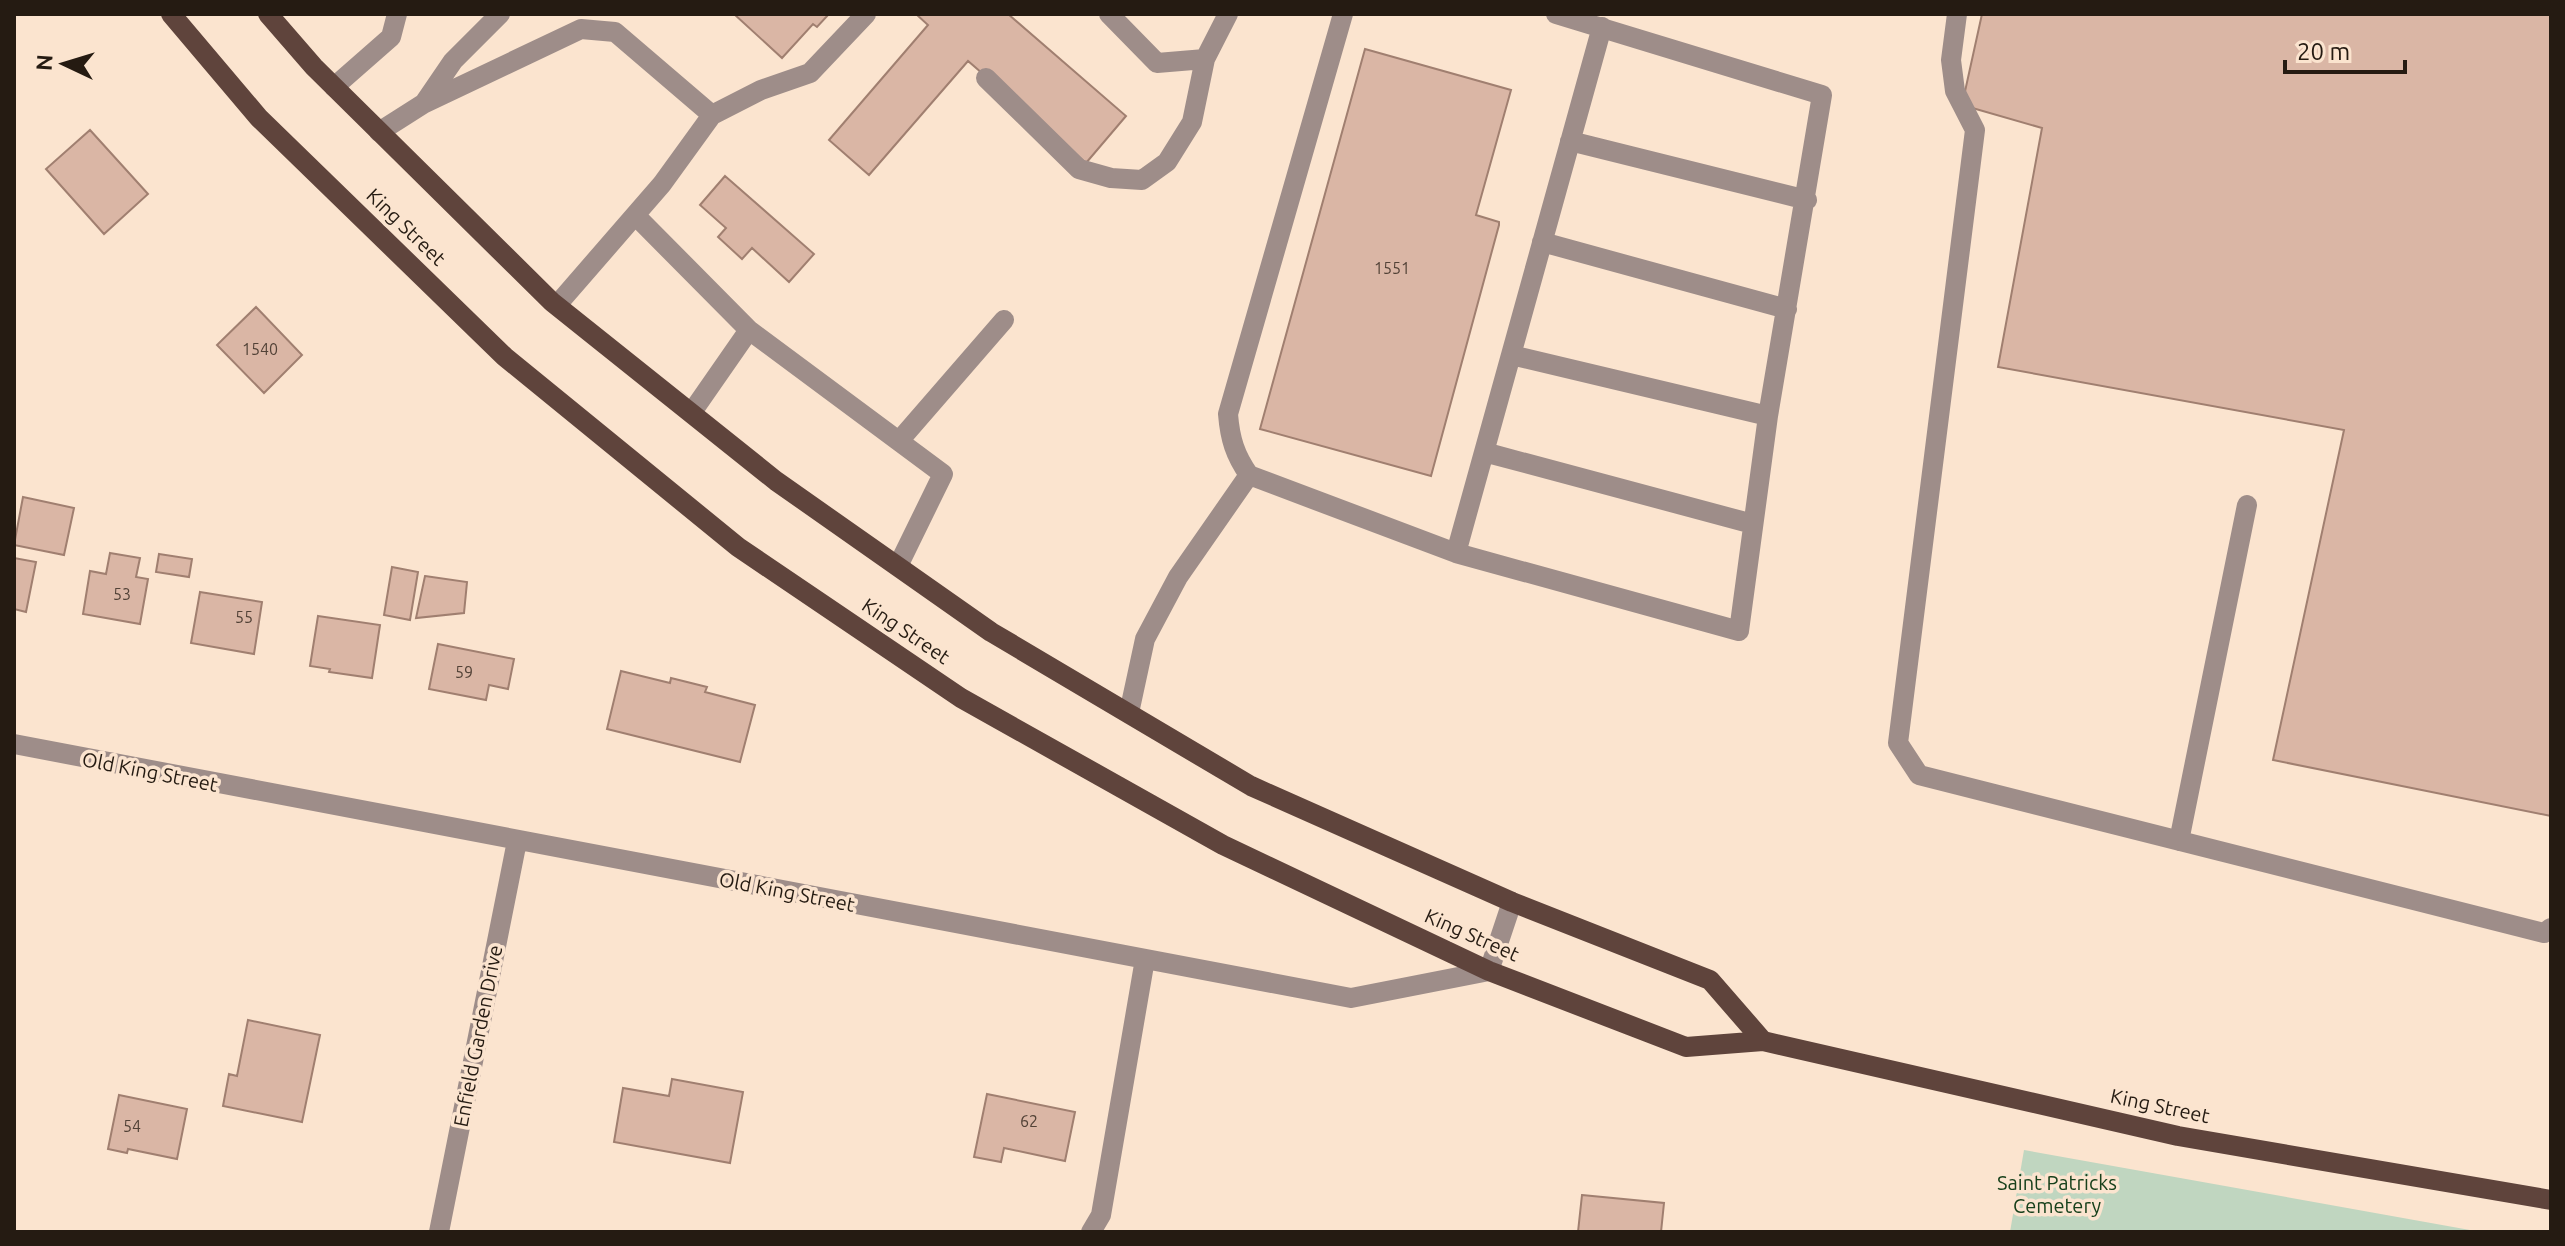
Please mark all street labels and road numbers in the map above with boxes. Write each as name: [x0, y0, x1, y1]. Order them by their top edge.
street label: King Street: [362, 183, 451, 270]
street label: King Street: [858, 593, 955, 668]
street label: Old King Street: [80, 747, 220, 796]
street label: Old King Street: [717, 867, 857, 916]
street label: King Street: [1421, 904, 1523, 966]
street label: Enfield Garden Drive: [449, 943, 506, 1129]
street label: King Street: [2108, 1084, 2212, 1127]

